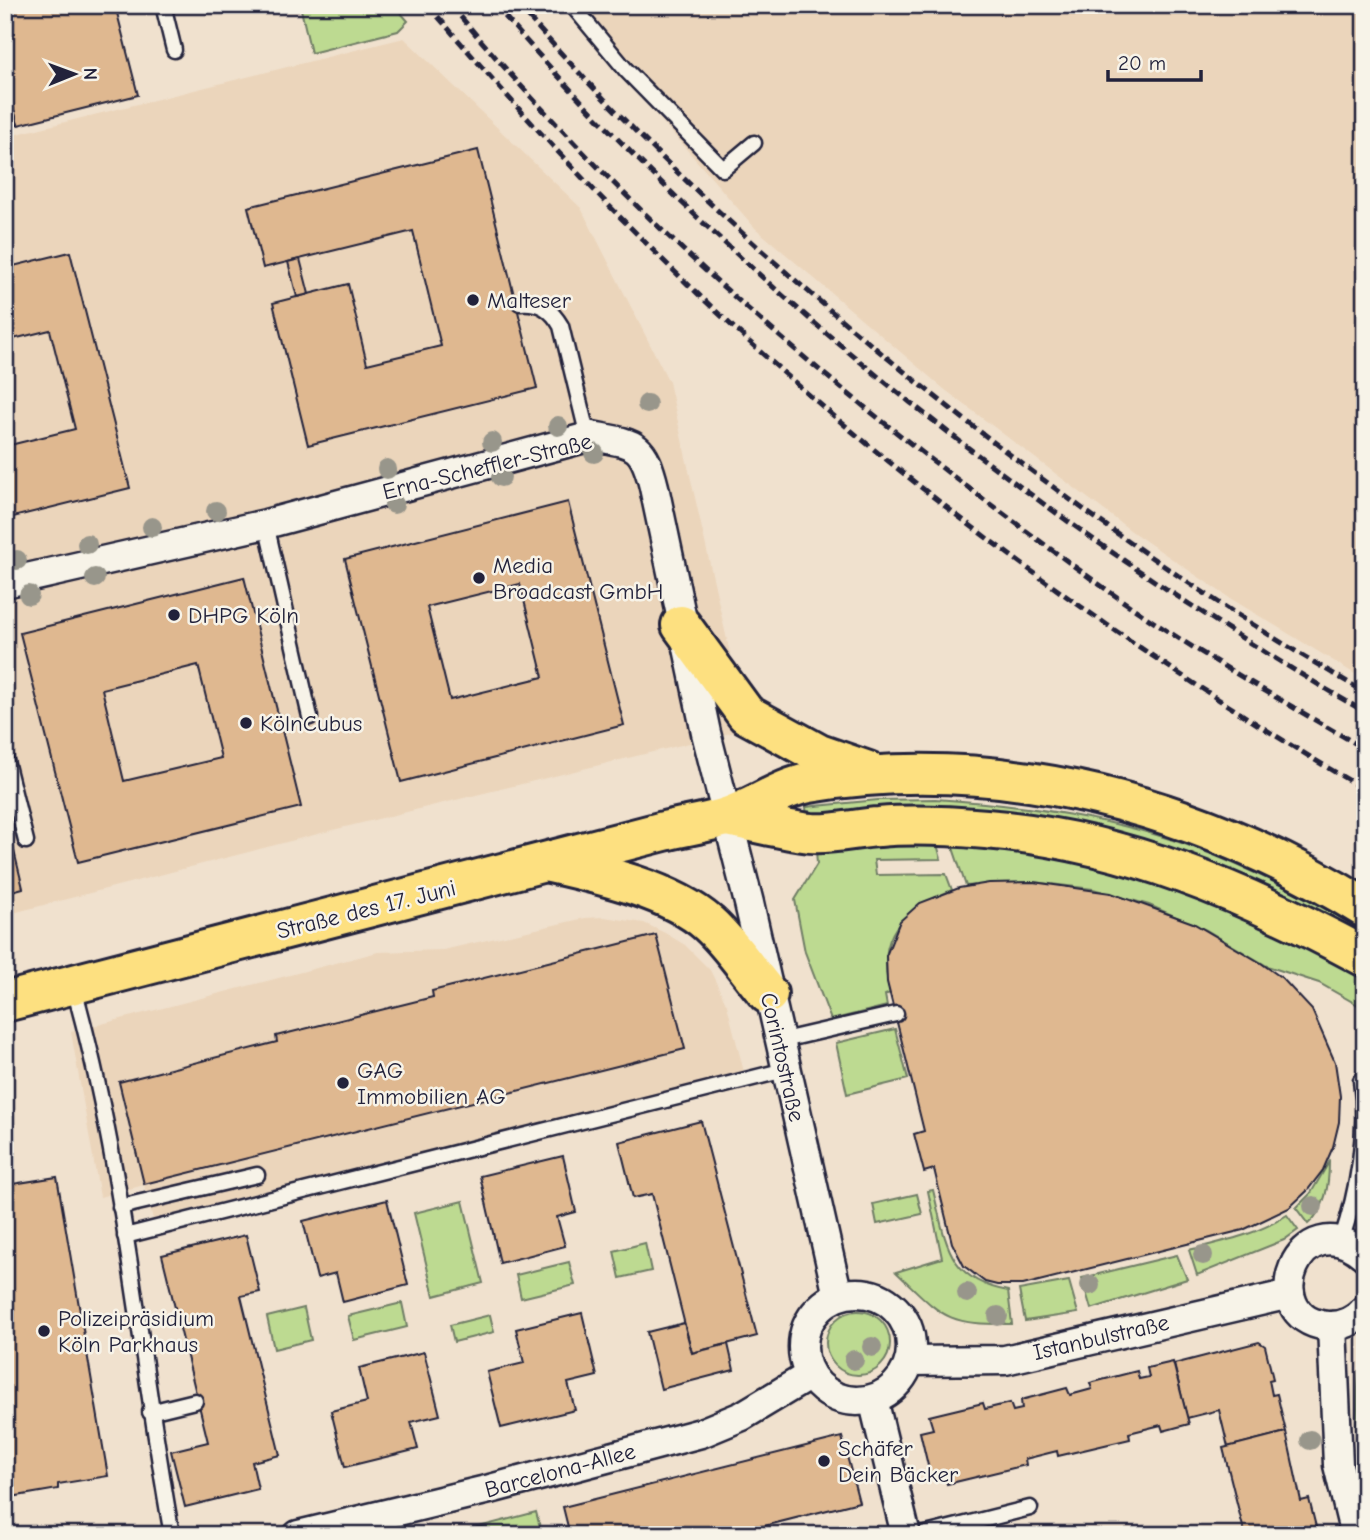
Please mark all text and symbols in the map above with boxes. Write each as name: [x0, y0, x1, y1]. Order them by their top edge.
north arrow: [38, 38, 108, 108]
scale bar: [1108, 38, 1200, 82]
text: 20 m: [1118, 51, 1166, 75]
text: N: [79, 67, 101, 80]
place label: Malteser: [487, 287, 572, 314]
marker: Malteser: [465, 292, 481, 308]
street label: Erna-Scheffler-Straße: [380, 427, 595, 506]
place label: Media Broadcast GmbH: [493, 552, 663, 605]
marker: Media Broadcast GmbH: [471, 570, 487, 586]
place label: DHPG Köln: [188, 602, 299, 629]
marker: DHPG Köln: [166, 607, 182, 623]
place label: KölnCubus: [260, 710, 362, 737]
marker: KölnCubus: [238, 715, 254, 731]
street label: Straße des 17. Juni: [274, 874, 458, 945]
street label: Corintostraße: [755, 990, 810, 1124]
place label: GAG Immobilien AG: [357, 1057, 506, 1110]
marker: GAG Immobilien AG: [335, 1075, 351, 1091]
place label: Polizeipräsidium Köln Parkhaus: [58, 1305, 214, 1358]
street label: Istanbulstraße: [1031, 1309, 1172, 1366]
marker: Polizeipräsidium Köln Parkhaus: [36, 1323, 52, 1339]
place label: Schäfer Dein Bäcker: [838, 1435, 959, 1488]
street label: Barcelona-Allee: [482, 1437, 638, 1504]
marker: Schäfer Dein Bäcker: [816, 1453, 832, 1469]

